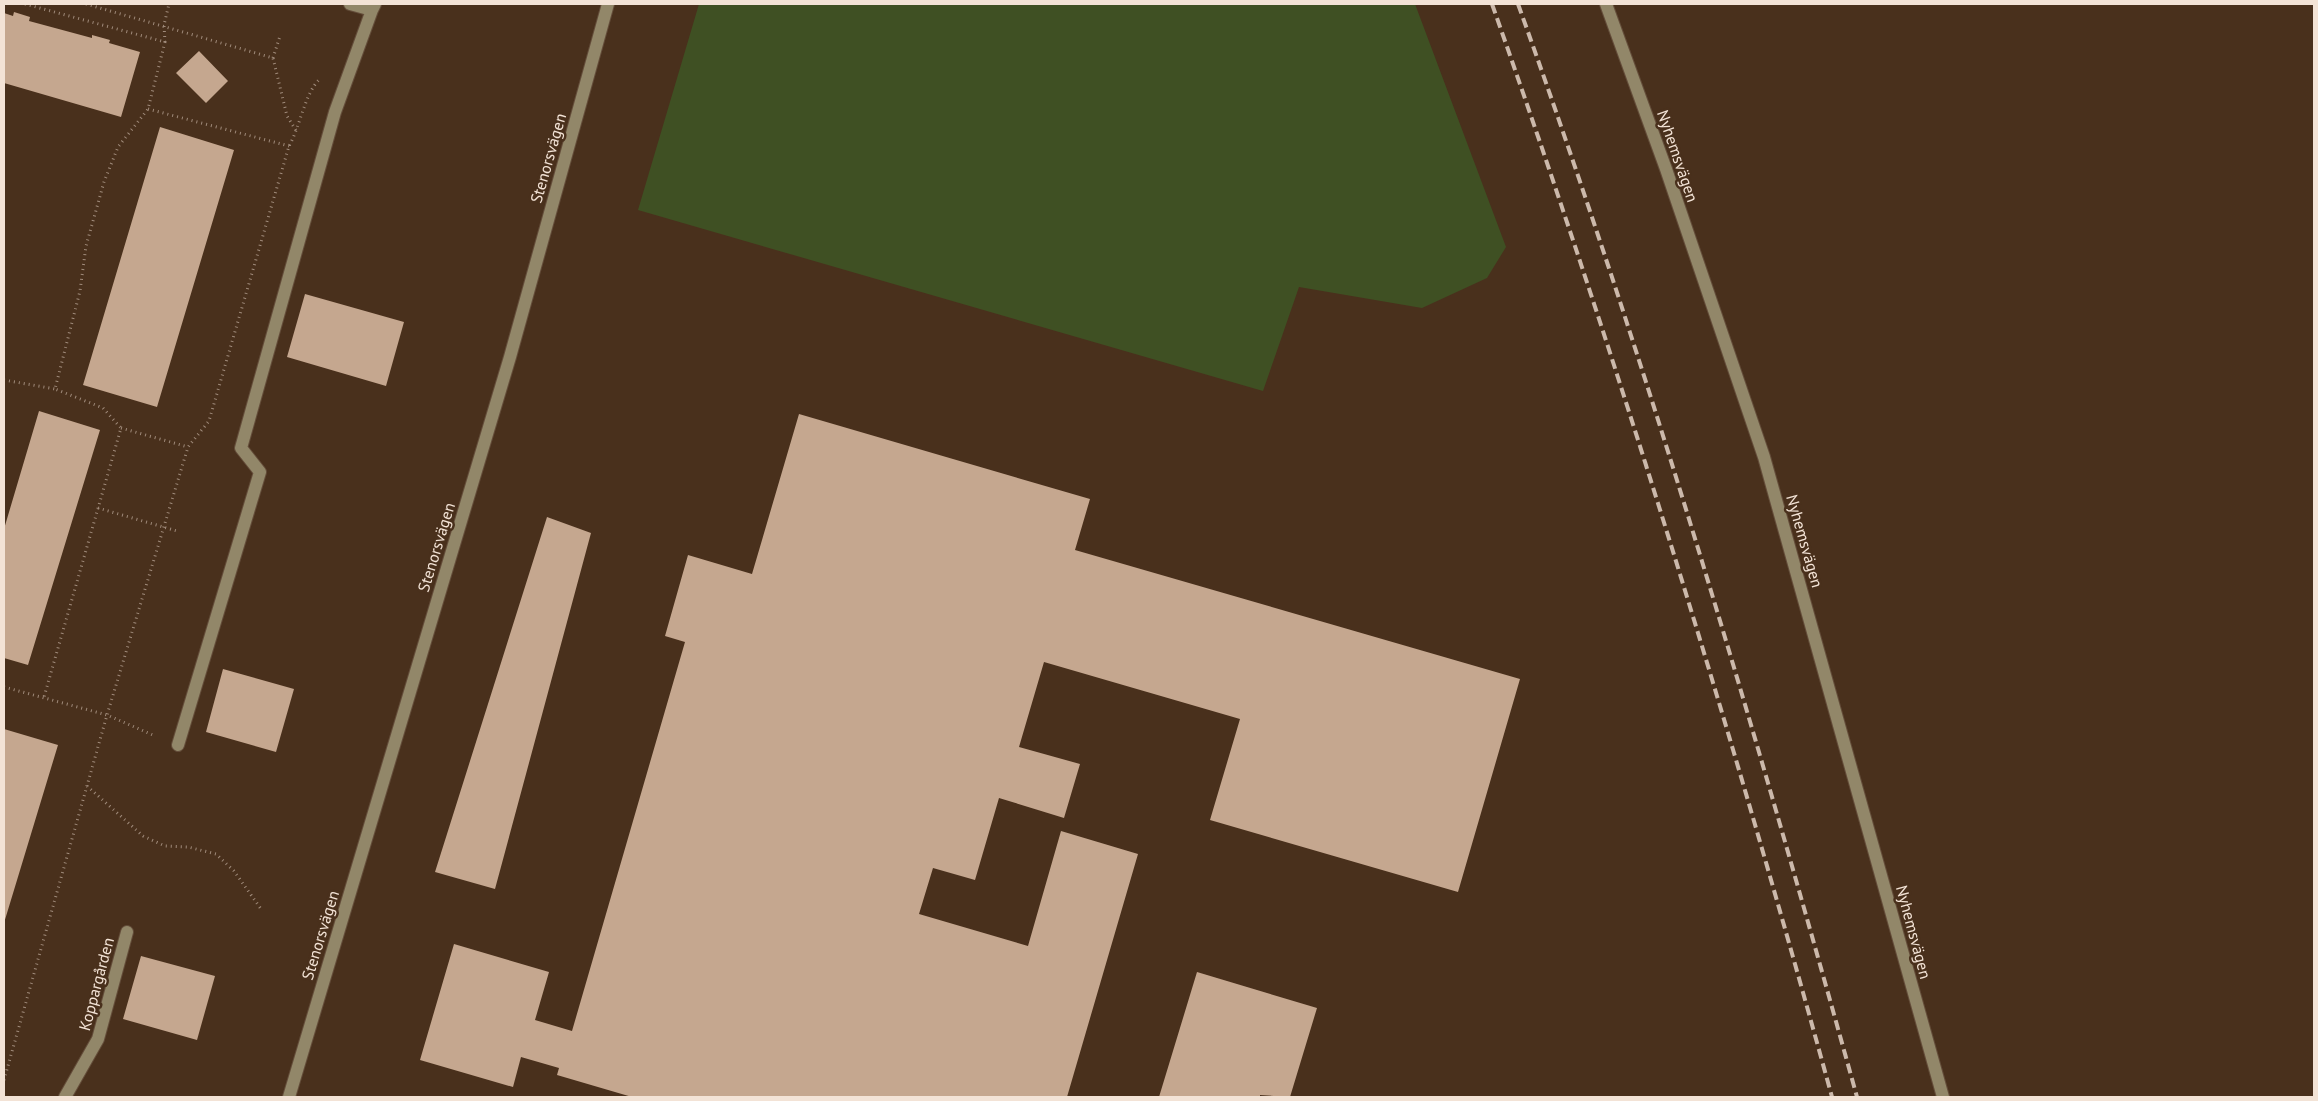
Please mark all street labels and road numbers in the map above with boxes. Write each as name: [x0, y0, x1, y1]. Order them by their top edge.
street label: Nyhemsvägen: [1653, 107, 1703, 205]
street label: Stenorsvägen: [526, 111, 570, 205]
street label: Nyhemsvägen: [1782, 492, 1828, 590]
street label: Stenorsvägen: [413, 500, 459, 594]
street label: Nyhemsvägen: [1892, 883, 1936, 981]
street label: Stenorsvägen: [297, 888, 343, 982]
street label: Koppargården: [74, 935, 118, 1033]

